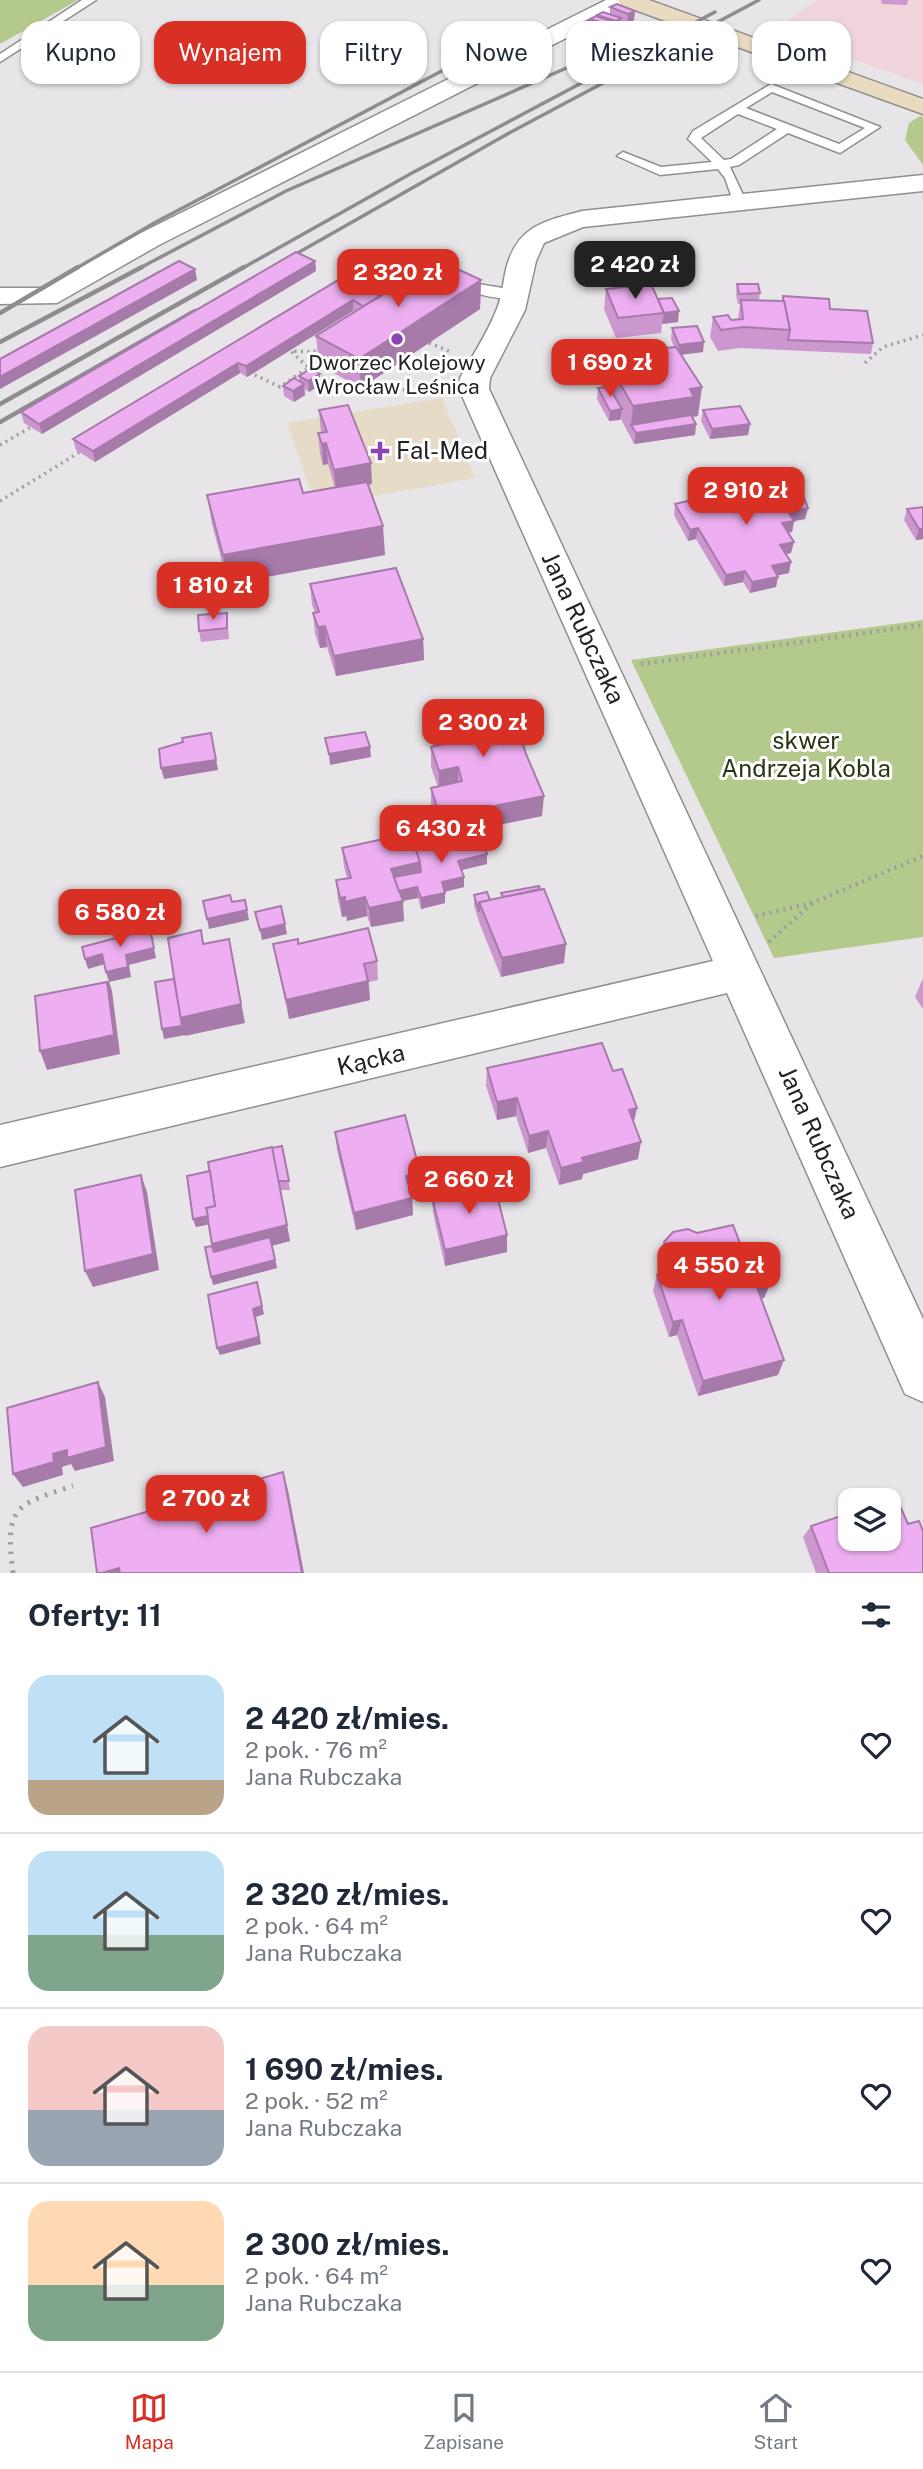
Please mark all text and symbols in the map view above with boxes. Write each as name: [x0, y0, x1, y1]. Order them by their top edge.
chip: Kupno: [21, 21, 140, 84]
chip: Wynajem: [154, 21, 306, 84]
chip: Filtry: [320, 21, 427, 84]
chip: Nowe: [441, 21, 552, 84]
chip: Mieszkanie: [566, 21, 738, 84]
chip: Dom: [752, 21, 851, 84]
pin: 2 420 zł: [563, 242, 707, 301]
pin: 2 320 zł: [326, 250, 470, 309]
text: 2 420 zł: [590, 250, 680, 277]
text: 2 320 zł: [353, 258, 443, 285]
marker: Dworzec Kolejowy Wrocław Leśnica: [389, 331, 405, 347]
pin: 1 690 zł: [538, 340, 682, 399]
text: 1 690 zł: [567, 348, 653, 375]
place label: Dworzec Kolejowy Wrocław Leśnica: [308, 350, 486, 399]
place label: Fal-Med: [396, 436, 488, 464]
marker: Fal-Med: [370, 441, 390, 461]
pin: 2 910 zł: [674, 468, 818, 527]
text: 2 910 zł: [704, 476, 788, 503]
street label: Jana Rubczaka: [537, 547, 631, 708]
pin: 1 810 zł: [141, 562, 285, 622]
text: 1 810 zł: [173, 571, 253, 598]
pin: 2 300 zł: [411, 700, 555, 759]
text: 2 300 zł: [438, 708, 528, 735]
park label: skwer Andrzeja Kobla: [721, 726, 891, 782]
pin: 6 430 zł: [369, 806, 513, 865]
text: 6 430 zł: [396, 814, 486, 841]
pin: 6 580 zł: [48, 890, 192, 949]
text: 6 580 zł: [74, 898, 166, 925]
street label: Kącka: [334, 1038, 407, 1080]
street label: Jana Rubczaka: [774, 1062, 866, 1223]
pin: 2 660 zł: [397, 1156, 541, 1216]
text: 2 660 zł: [424, 1165, 514, 1192]
pin: 4 550 zł: [647, 1242, 791, 1302]
text: 4 550 zł: [673, 1251, 765, 1278]
pin: 2 700 zł: [134, 1476, 278, 1535]
text: 2 700 zł: [162, 1484, 250, 1511]
map controls: [838, 1488, 901, 1551]
button: layers: [838, 1488, 901, 1551]
icon: filters: [857, 1596, 895, 1634]
text: Oferty: 11: [28, 1597, 162, 1633]
text: 2 420 zł/mies.: [245, 1700, 449, 1736]
icon: home: [84, 1703, 168, 1787]
icon: heart: [857, 1726, 895, 1764]
text: 2 pok. · 76 m²: [245, 1736, 387, 1763]
text: Jana Rubczaka: [245, 1763, 402, 1790]
text: 2 320 zł/mies.: [245, 1876, 449, 1912]
icon: home: [84, 1879, 168, 1963]
icon: heart: [857, 1902, 895, 1940]
text: 2 pok. · 64 m²: [245, 1912, 388, 1939]
text: Jana Rubczaka: [245, 1939, 402, 1966]
text: 1 690 zł/mies.: [245, 2051, 444, 2087]
icon: home: [84, 2054, 168, 2138]
icon: heart: [857, 2077, 895, 2115]
text: 2 pok. · 52 m²: [245, 2087, 388, 2114]
text: Jana Rubczaka: [245, 2114, 402, 2141]
text: 2 300 zł/mies.: [245, 2226, 450, 2262]
icon: home: [84, 2229, 168, 2313]
icon: heart: [857, 2252, 895, 2290]
text: 2 pok. · 64 m²: [245, 2262, 388, 2289]
text: Jana Rubczaka: [245, 2289, 402, 2316]
tab: Mapa: [125, 2389, 174, 2453]
tab: Zapisane: [423, 2389, 504, 2453]
tab: Start: [753, 2389, 798, 2453]

